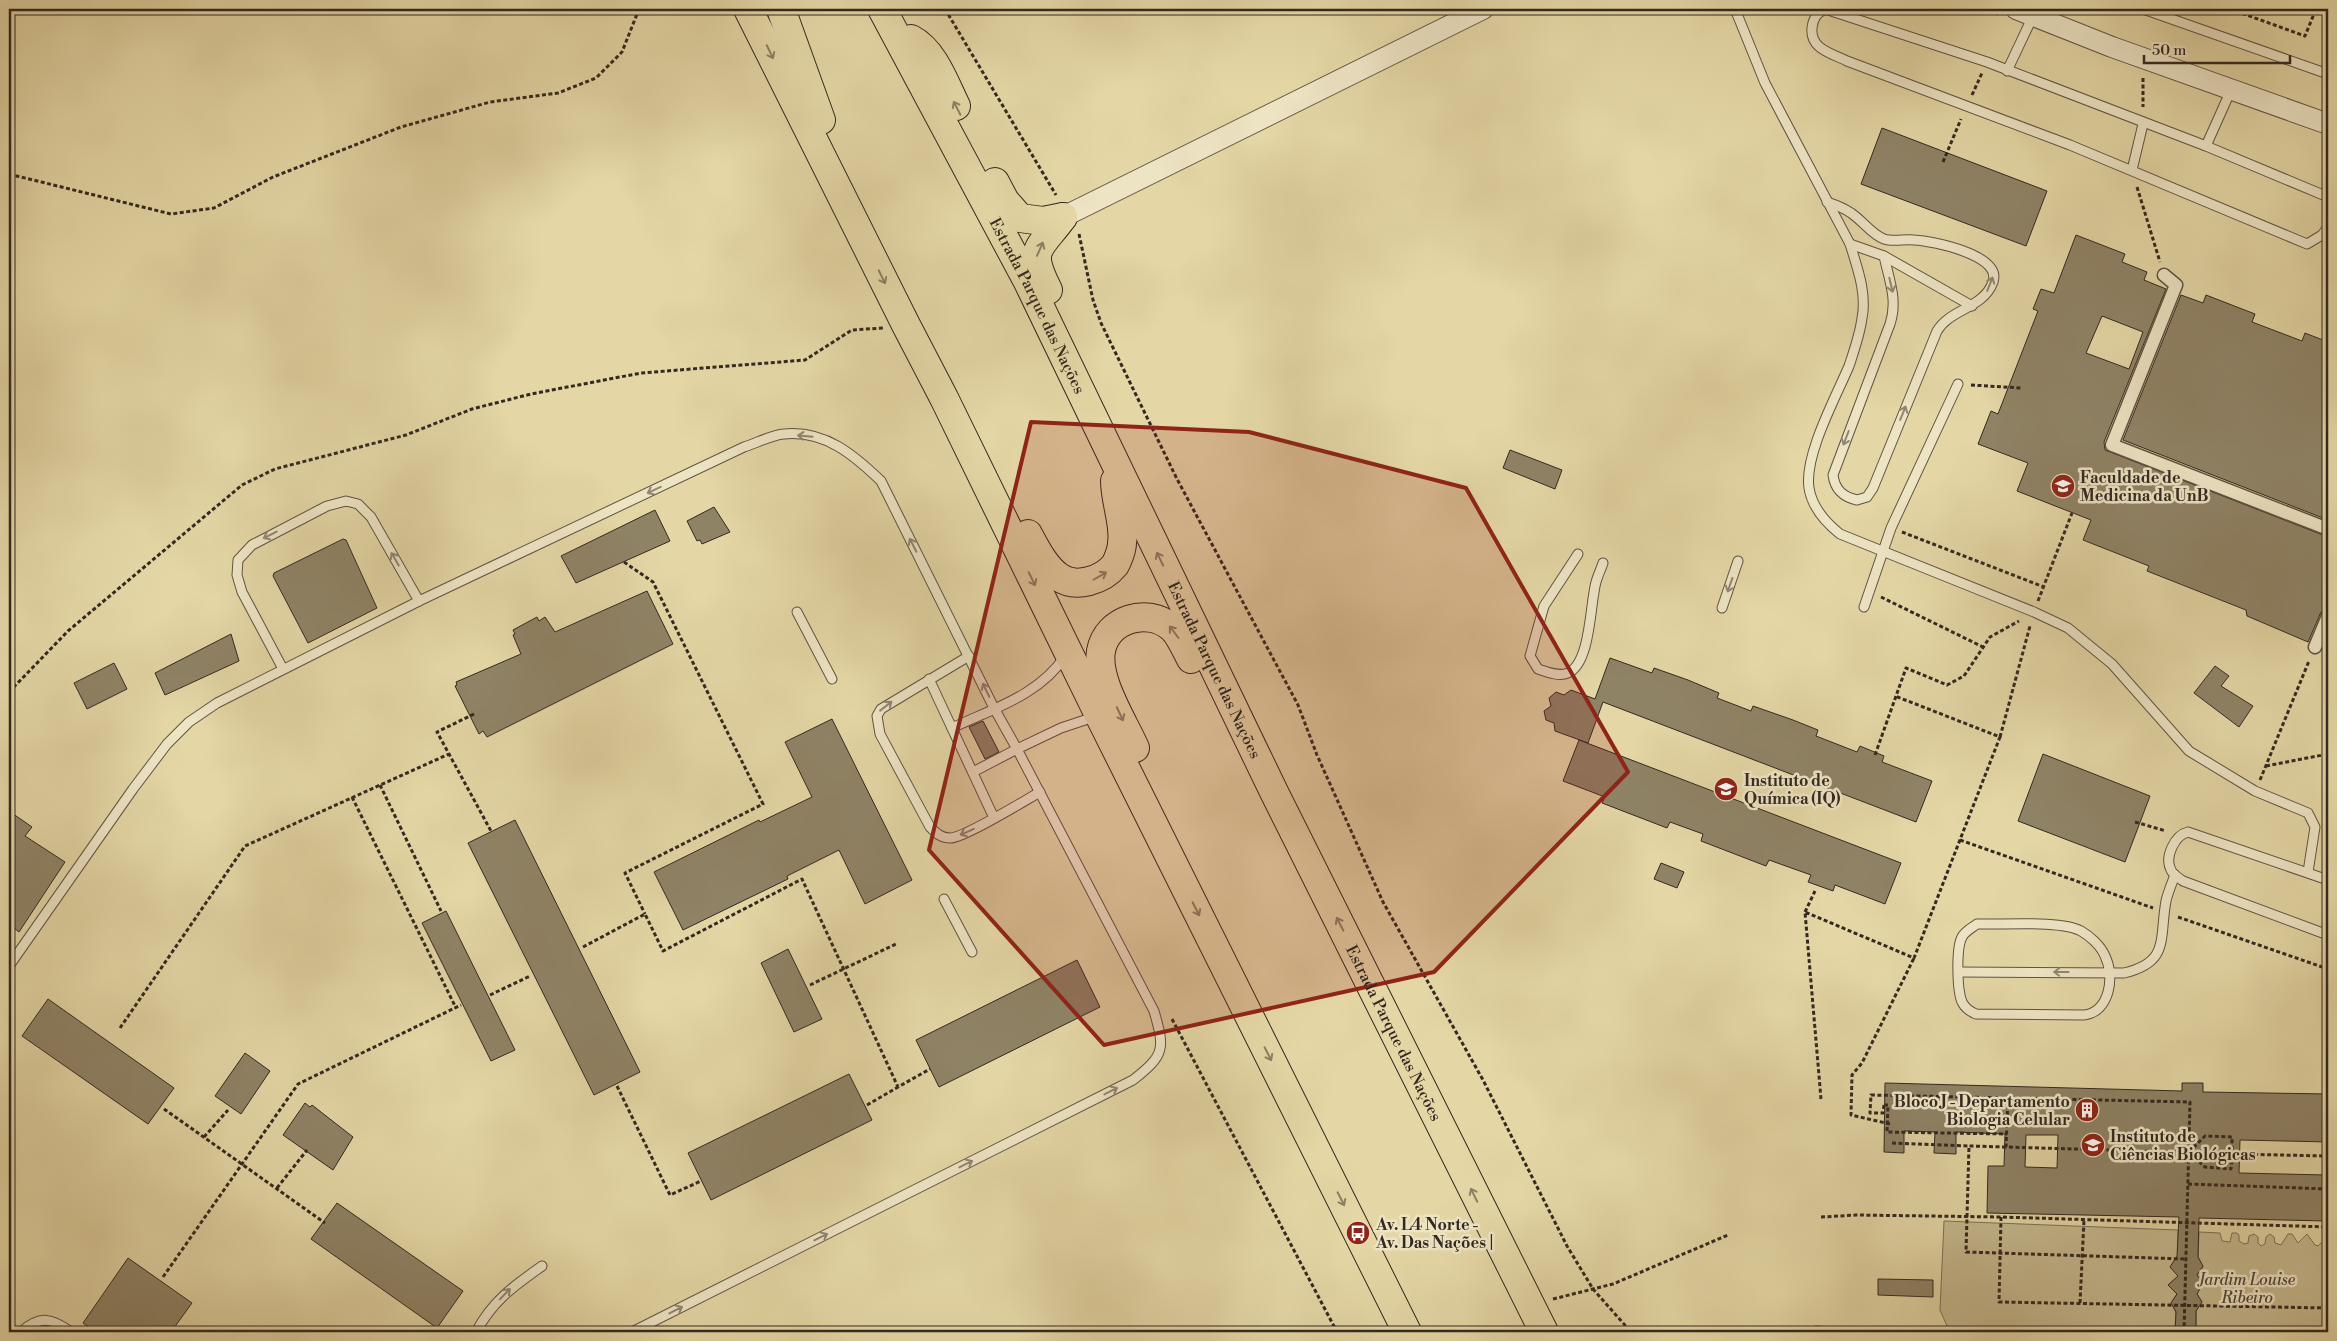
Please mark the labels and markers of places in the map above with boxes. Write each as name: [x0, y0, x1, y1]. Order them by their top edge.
place label: Faculdade de Medicina da UnB: [2080, 468, 2209, 506]
school or university icon: Faculdade de Medicina da UnB: [2050, 473, 2076, 499]
place label: Instituto de Química (IQ): [1744, 771, 1841, 809]
school or university icon: Instituto de Química (IQ): [1713, 776, 1739, 802]
place label: Bloco J - Departamento Biologia Celular: [1894, 1092, 2070, 1130]
building icon: Bloco J - Departamento Biologia Celular: [2074, 1097, 2100, 1123]
place label: Instituto de Ciências Biológicas: [2110, 1127, 2256, 1165]
school or university icon: Instituto de Ciências Biológicas: [2080, 1132, 2106, 1158]
place label: Av. L4 Norte - Av. Das Nações |: [1375, 1215, 1494, 1253]
bus stop icon: Av. L4 Norte - Av. Das Nações |: [1345, 1220, 1371, 1246]

